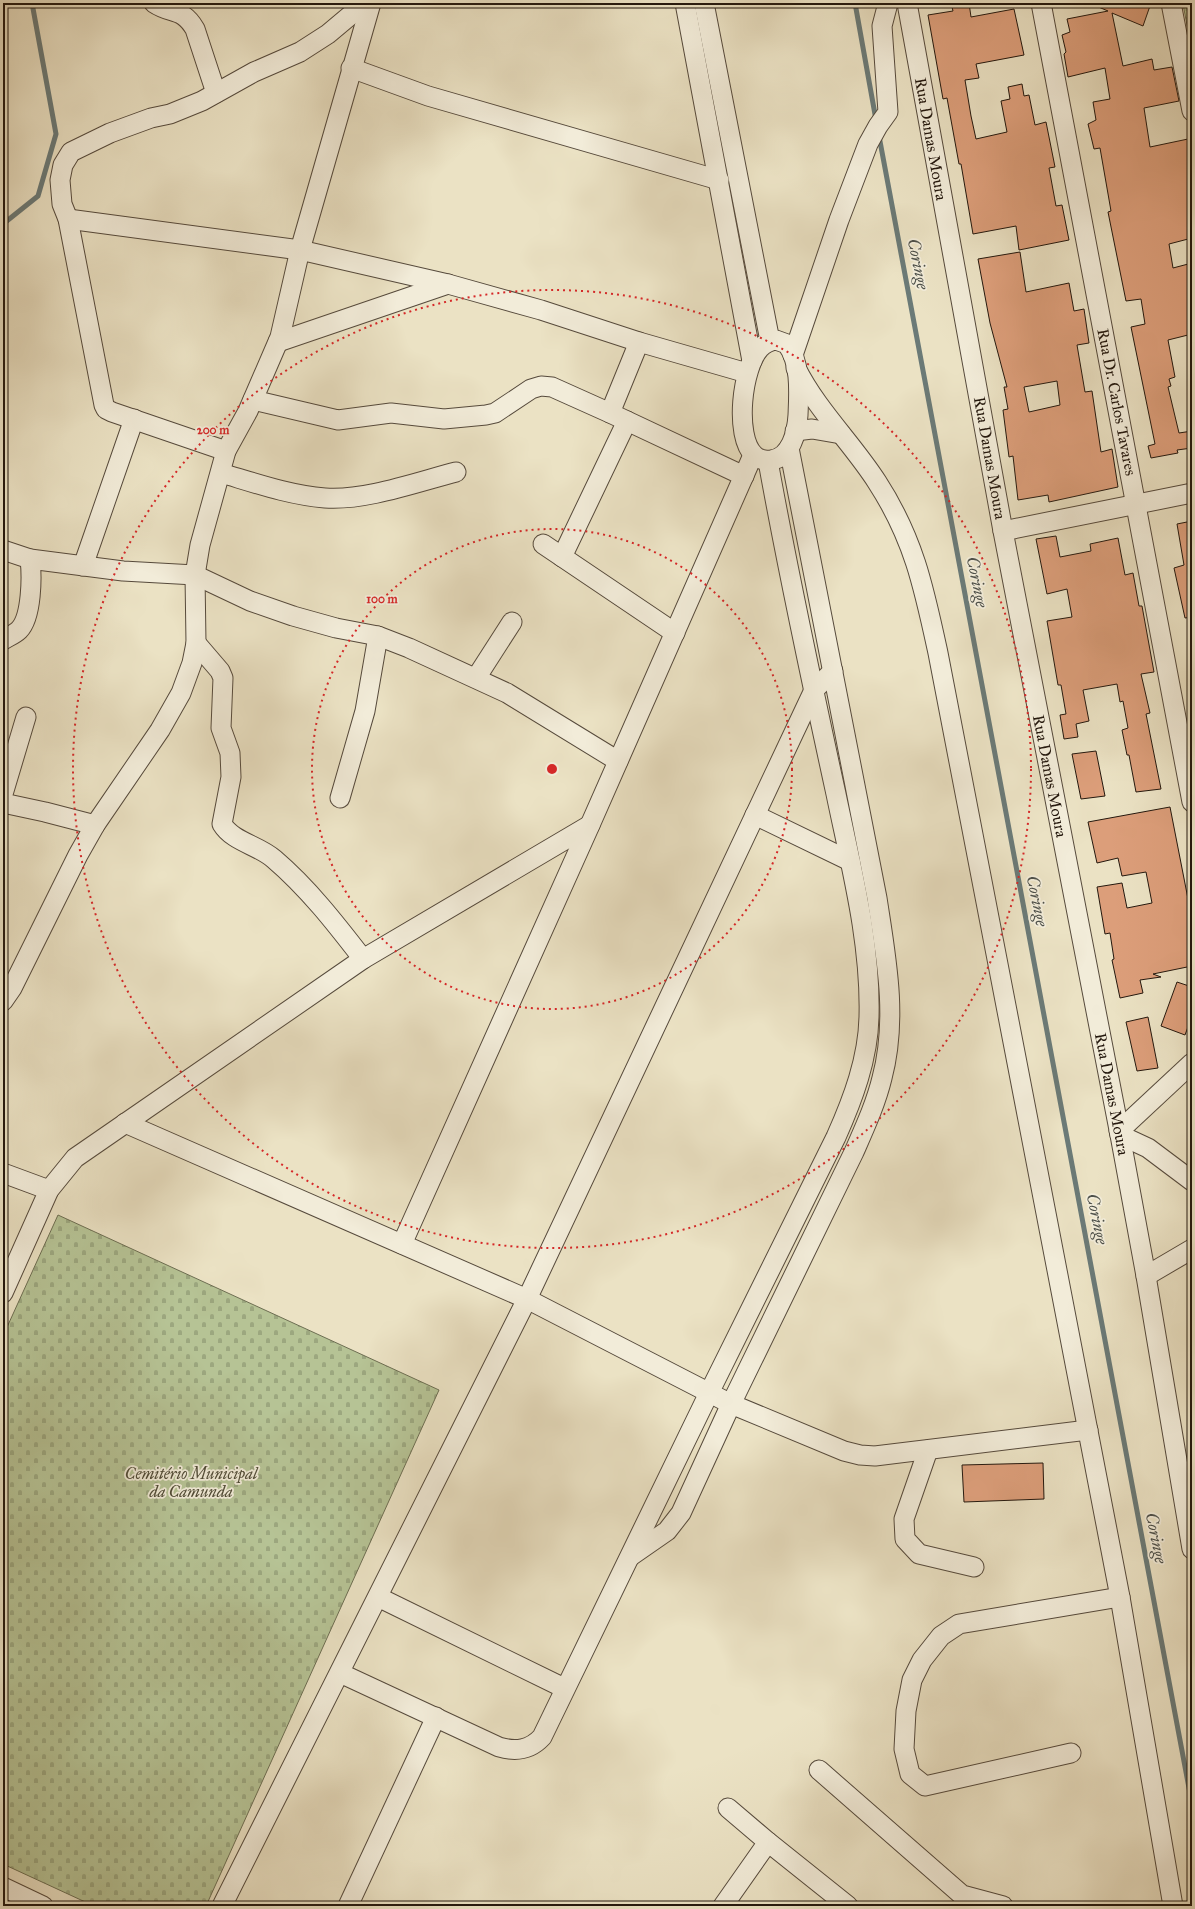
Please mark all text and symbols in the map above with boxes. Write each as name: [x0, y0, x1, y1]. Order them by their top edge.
street label: Rua Damas Moura: [911, 76, 951, 202]
water label: Coringe: [903, 237, 933, 292]
street label: Rua Dr. Carlos Tavares: [1093, 327, 1141, 477]
street label: Rua Damas Moura: [970, 395, 1010, 521]
text: 200 m: [197, 423, 230, 437]
water label: Coringe: [962, 555, 992, 610]
text: 100 m: [366, 592, 399, 606]
street label: Rua Damas Moura: [1029, 713, 1071, 839]
centre of rings: [545, 762, 559, 776]
water label: Coringe: [1022, 874, 1052, 929]
street label: Rua Damas Moura: [1091, 1031, 1133, 1157]
water label: Coringe: [1082, 1192, 1112, 1247]
park label: Cemitério Municipal da Camunda: [125, 1464, 259, 1501]
water label: Coringe: [1141, 1511, 1171, 1566]

